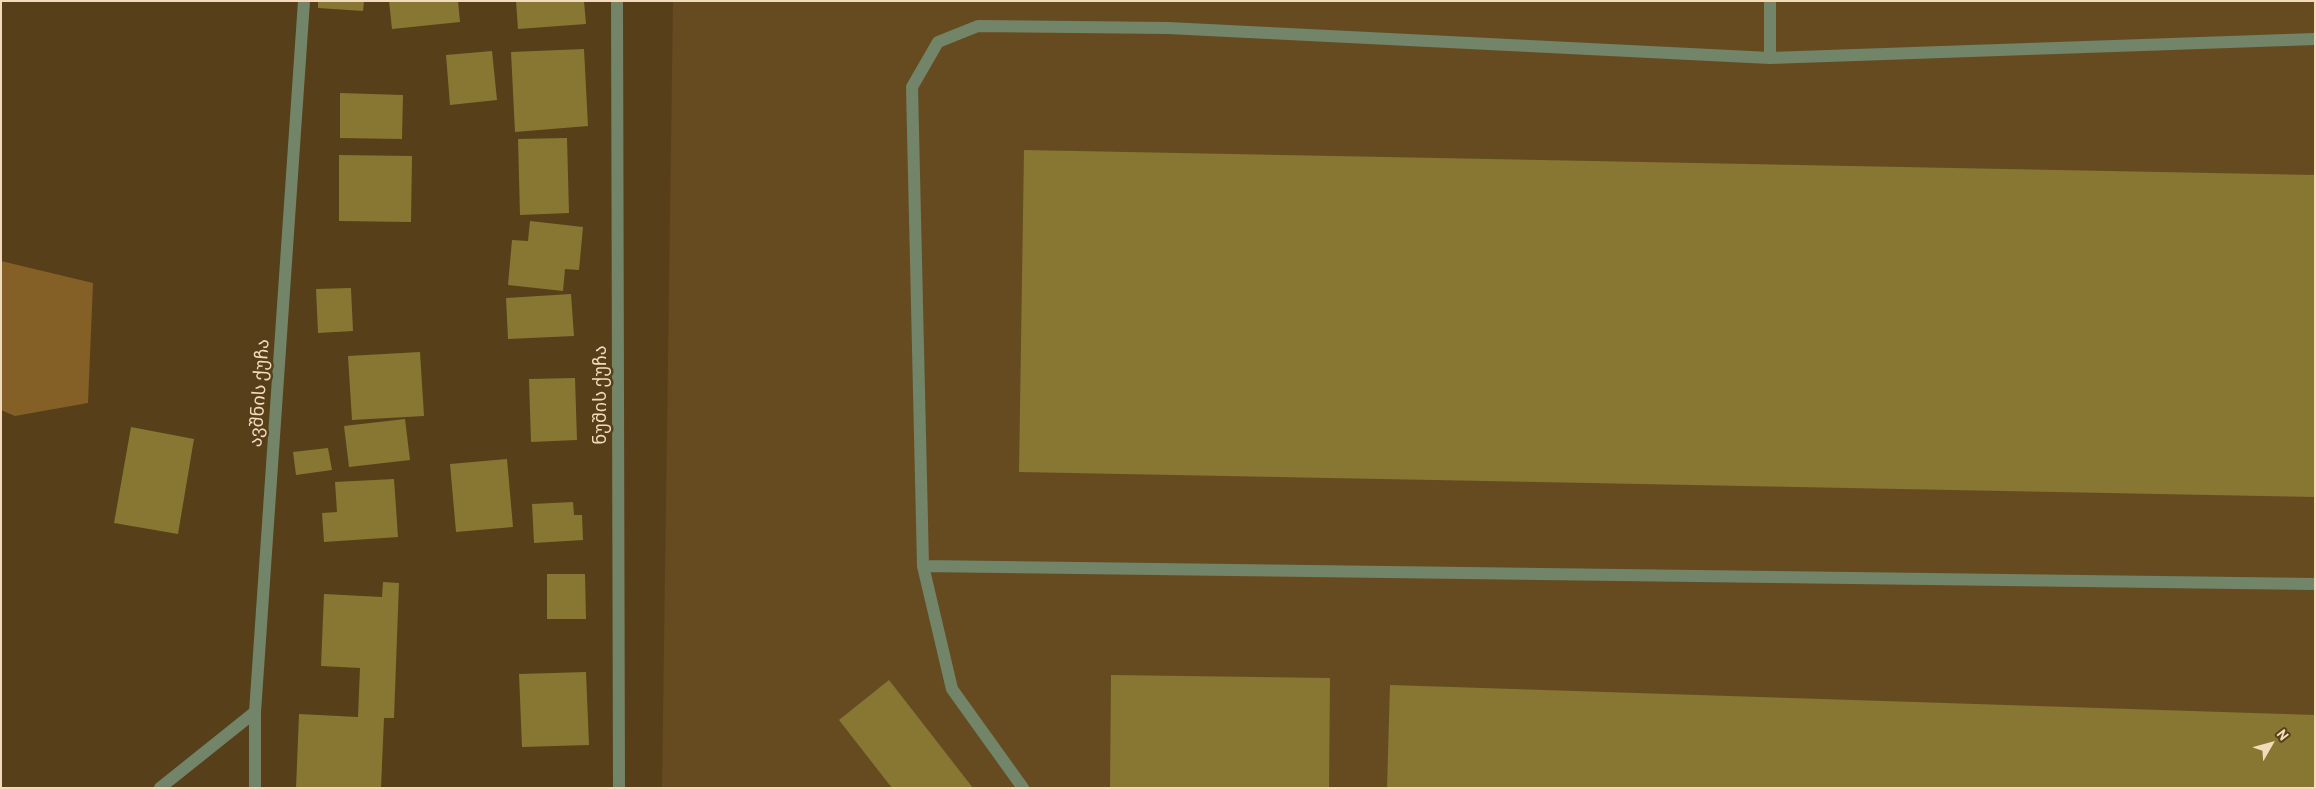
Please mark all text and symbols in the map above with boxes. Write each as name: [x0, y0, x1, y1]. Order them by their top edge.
street label: ავშნის ქუჩა: [244, 338, 274, 448]
street label: ნუშის ქუჩა: [589, 345, 611, 445]
north arrow: [2246, 719, 2296, 769]
text: N: [2274, 726, 2293, 743]

